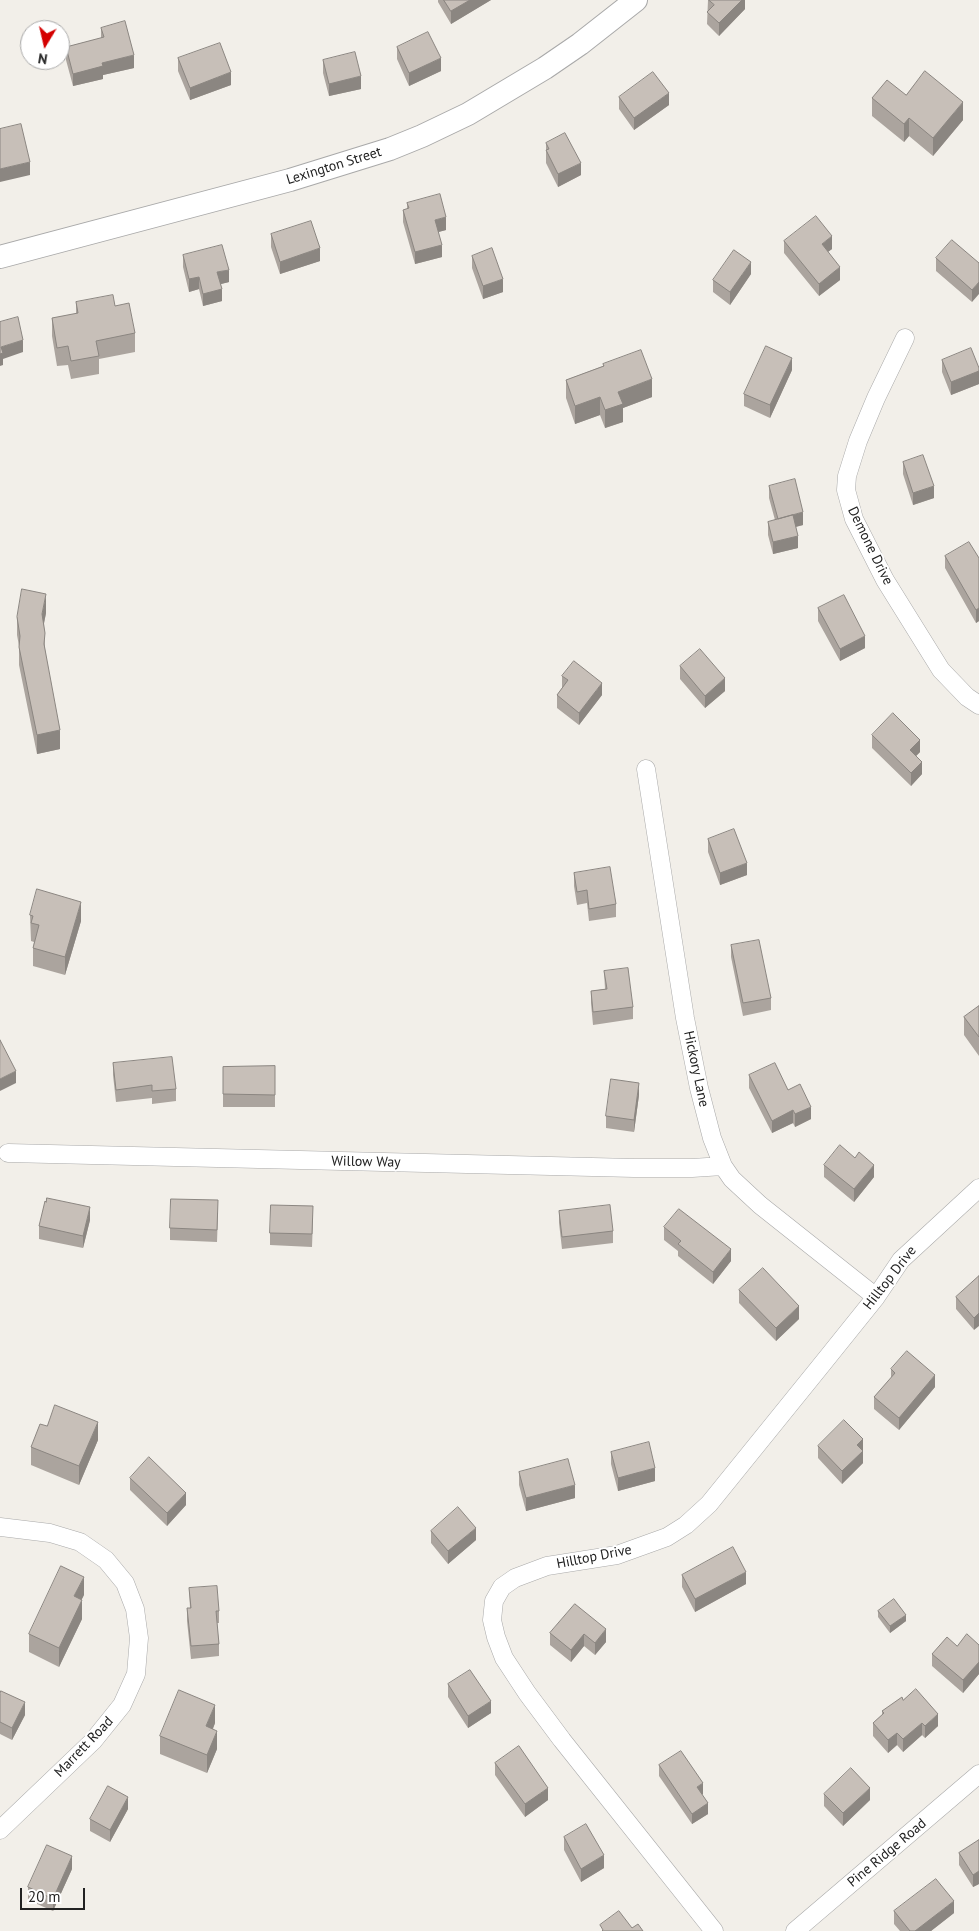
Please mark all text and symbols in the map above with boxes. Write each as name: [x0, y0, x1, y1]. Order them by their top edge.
north arrow: [20, 20, 70, 70]
text: N: [37, 49, 49, 68]
street label: Lexington Street: [284, 144, 384, 188]
street label: Demone Drive: [844, 504, 896, 588]
street label: Hickory Lane: [680, 1029, 712, 1109]
street label: Willow Way: [331, 1153, 401, 1171]
street label: Hilltop Drive: [860, 1243, 920, 1313]
street label: Hilltop Drive: [555, 1541, 633, 1573]
street label: Marrett Road: [51, 1713, 117, 1781]
street label: Pine Ridge Road: [844, 1815, 930, 1891]
scale bar: [22, 1878, 88, 1910]
text: 20 m: [28, 1887, 61, 1906]

